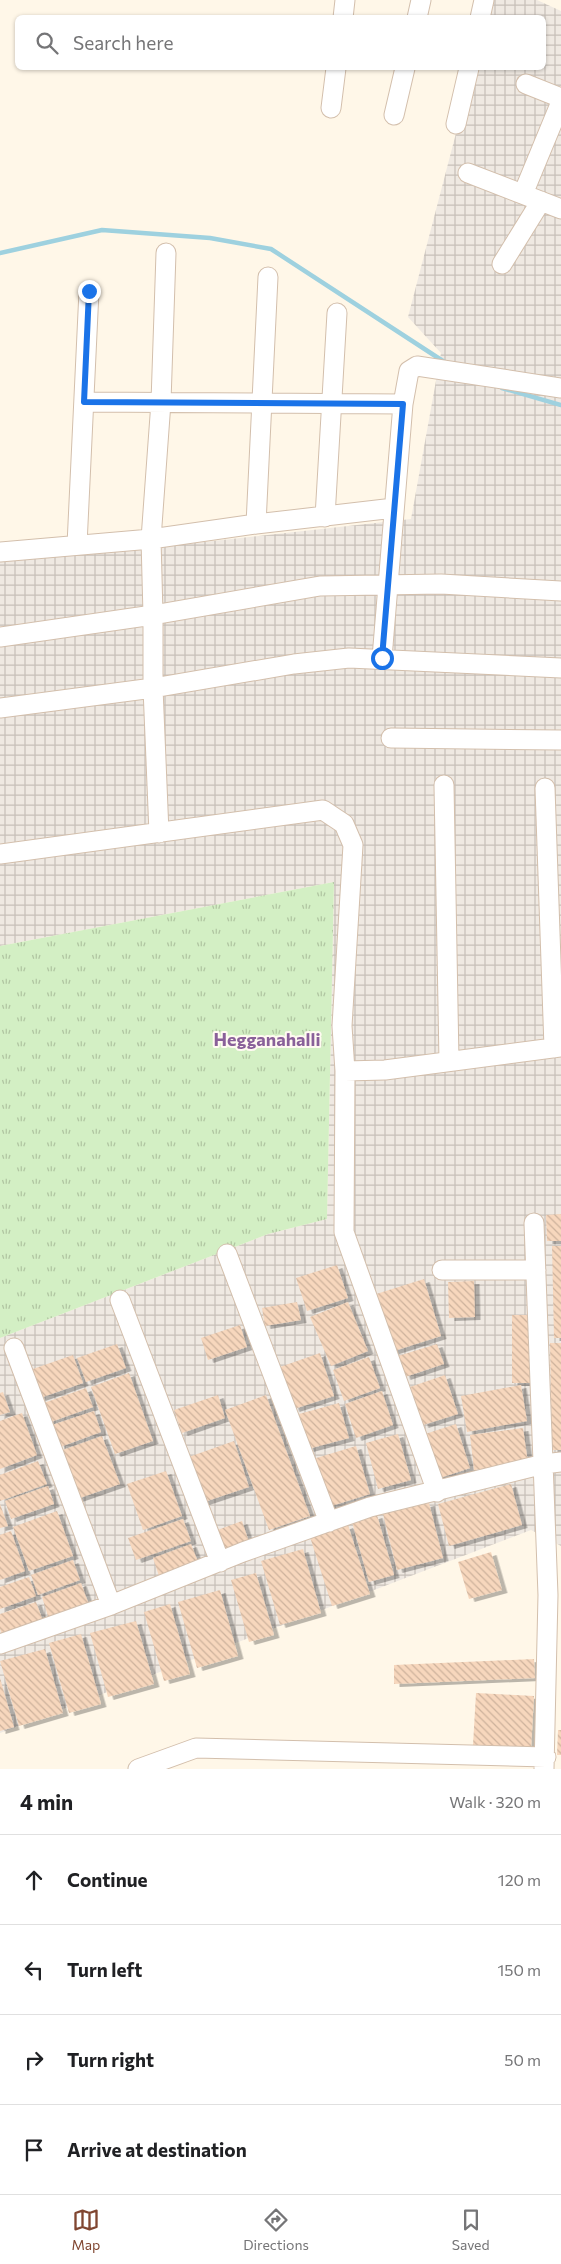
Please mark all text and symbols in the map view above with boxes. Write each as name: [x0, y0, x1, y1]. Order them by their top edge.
search box: [15, 15, 546, 70]
icon: search: [33, 29, 61, 57]
text: Search here: [73, 31, 173, 54]
route end: [78, 280, 101, 303]
route start: [371, 647, 394, 670]
district label: Hegganahalli: [214, 1028, 320, 1050]
text: 4 min: [20, 1789, 73, 1814]
text: Walk · 320 m: [449, 1792, 541, 1811]
icon: ahead: [20, 1866, 48, 1894]
text: Continue: [67, 1868, 147, 1891]
text: 120 m: [498, 1870, 541, 1889]
icon: left: [20, 1956, 48, 1984]
text: Turn left: [67, 1958, 142, 1981]
text: 150 m: [498, 1960, 541, 1979]
icon: right: [20, 2046, 48, 2074]
text: Turn right: [67, 2048, 154, 2071]
text: 50 m: [504, 2050, 541, 2069]
icon: arrive: [20, 2136, 48, 2164]
text: Arrive at destination: [67, 2138, 247, 2161]
tab: Map: [71, 2206, 100, 2253]
tab: Directions: [243, 2206, 309, 2253]
tab: Saved: [452, 2206, 490, 2253]

